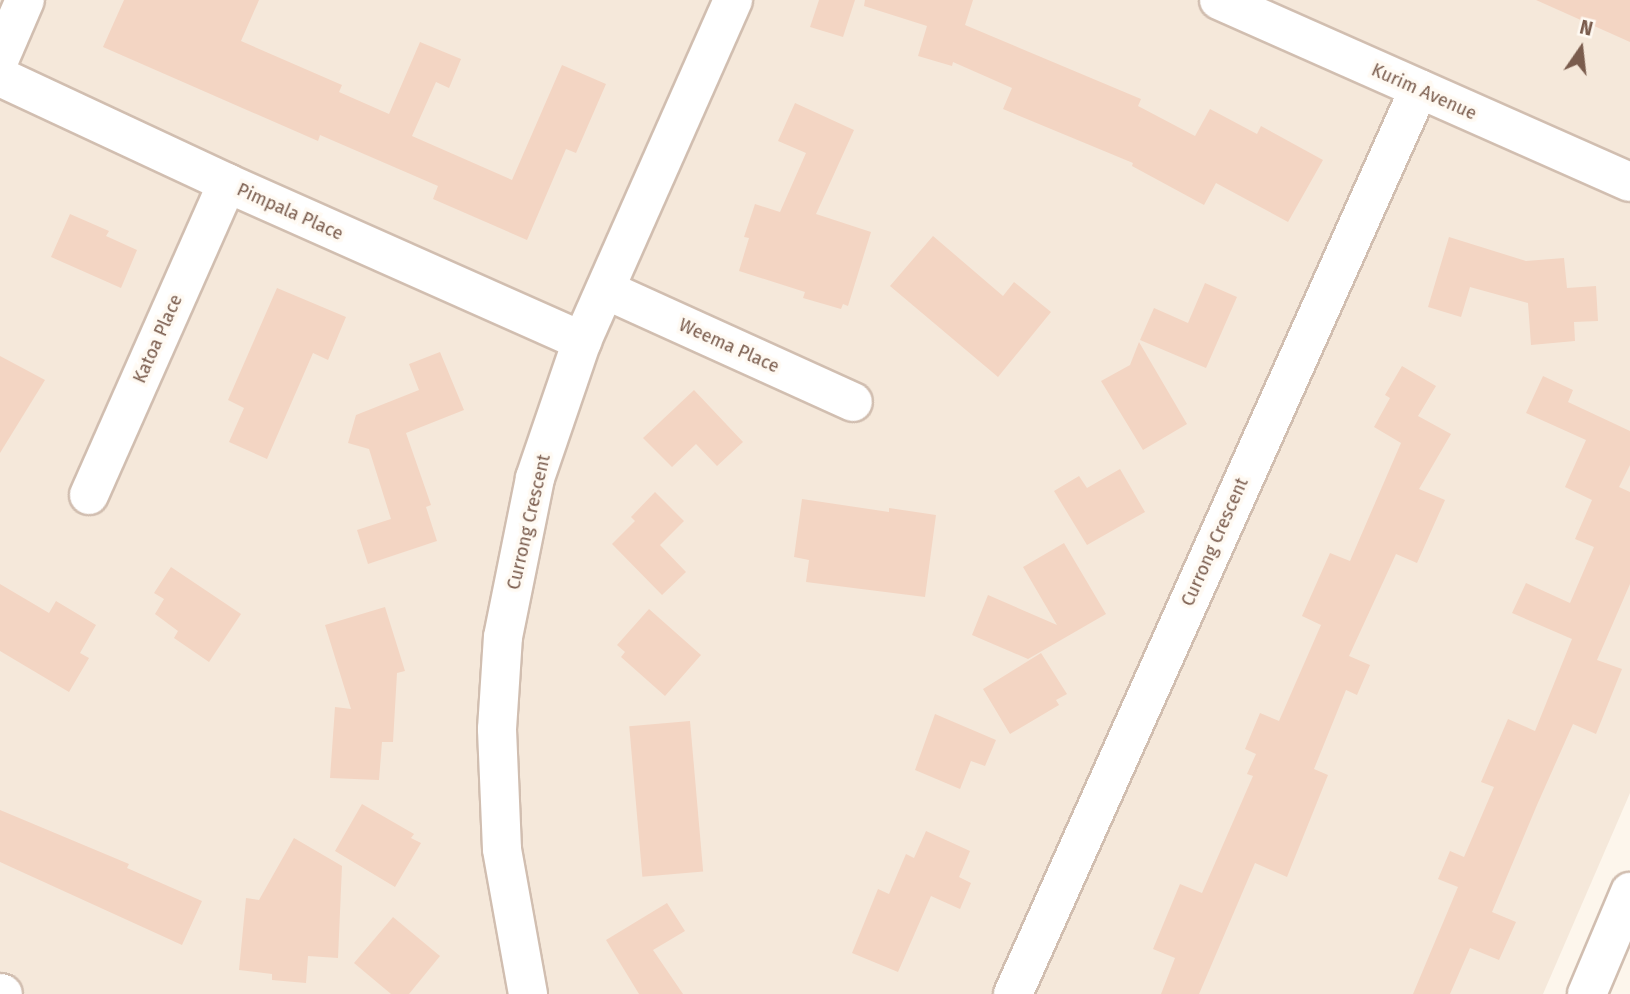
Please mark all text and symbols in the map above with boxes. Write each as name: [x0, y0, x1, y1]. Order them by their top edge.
north arrow: [1546, 14, 1616, 84]
text: N: [1577, 15, 1595, 41]
street label: Kurim Avenue: [1368, 59, 1480, 125]
street label: Pimpala Place: [233, 179, 347, 245]
street label: Katoa Place: [129, 291, 187, 387]
street label: Weema Place: [675, 314, 783, 378]
street label: Currong Crescent: [503, 452, 555, 592]
street label: Currong Crescent: [1177, 474, 1253, 610]

